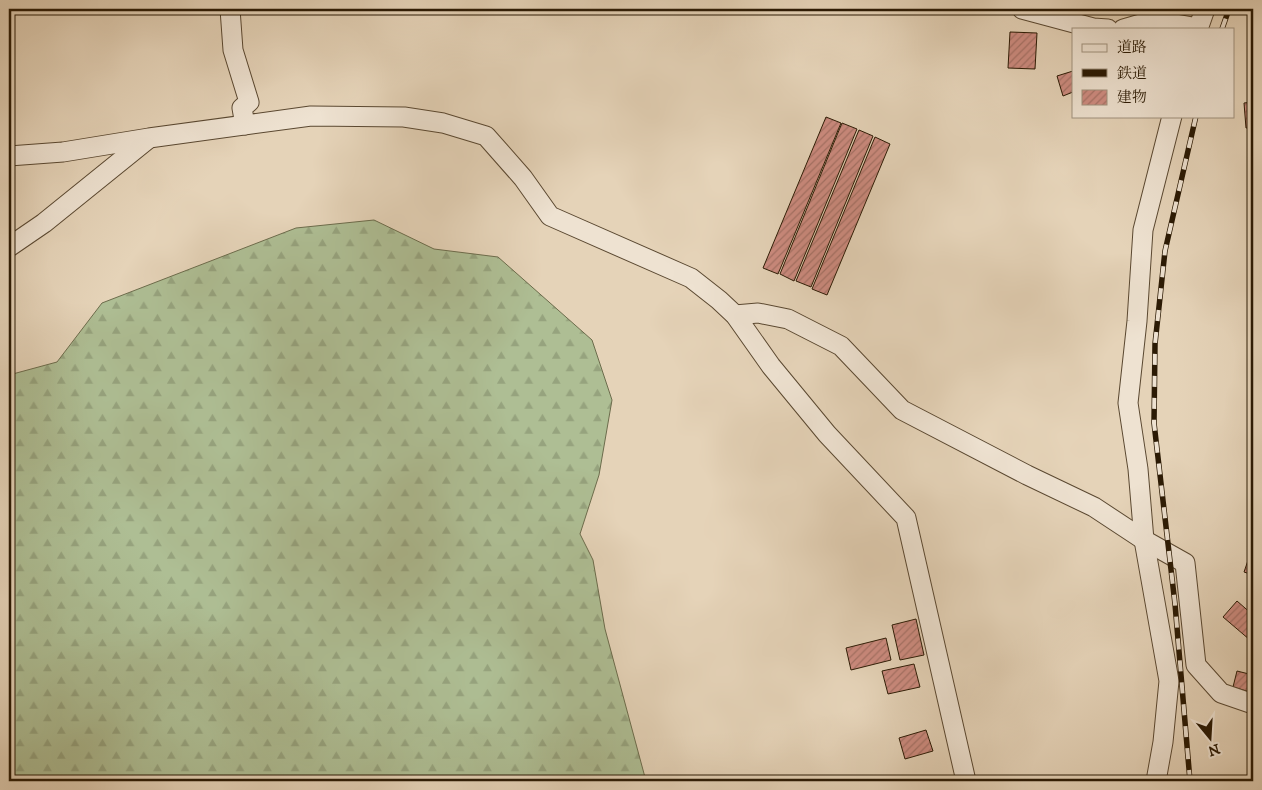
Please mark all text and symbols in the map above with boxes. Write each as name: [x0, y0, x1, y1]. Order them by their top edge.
legend: [1072, 28, 1234, 118]
text: 道路: [1117, 38, 1147, 57]
text: 鉄道: [1117, 64, 1147, 83]
text: 建物: [1117, 88, 1147, 107]
north arrow: [1184, 712, 1234, 762]
text: N: [1205, 739, 1222, 760]

